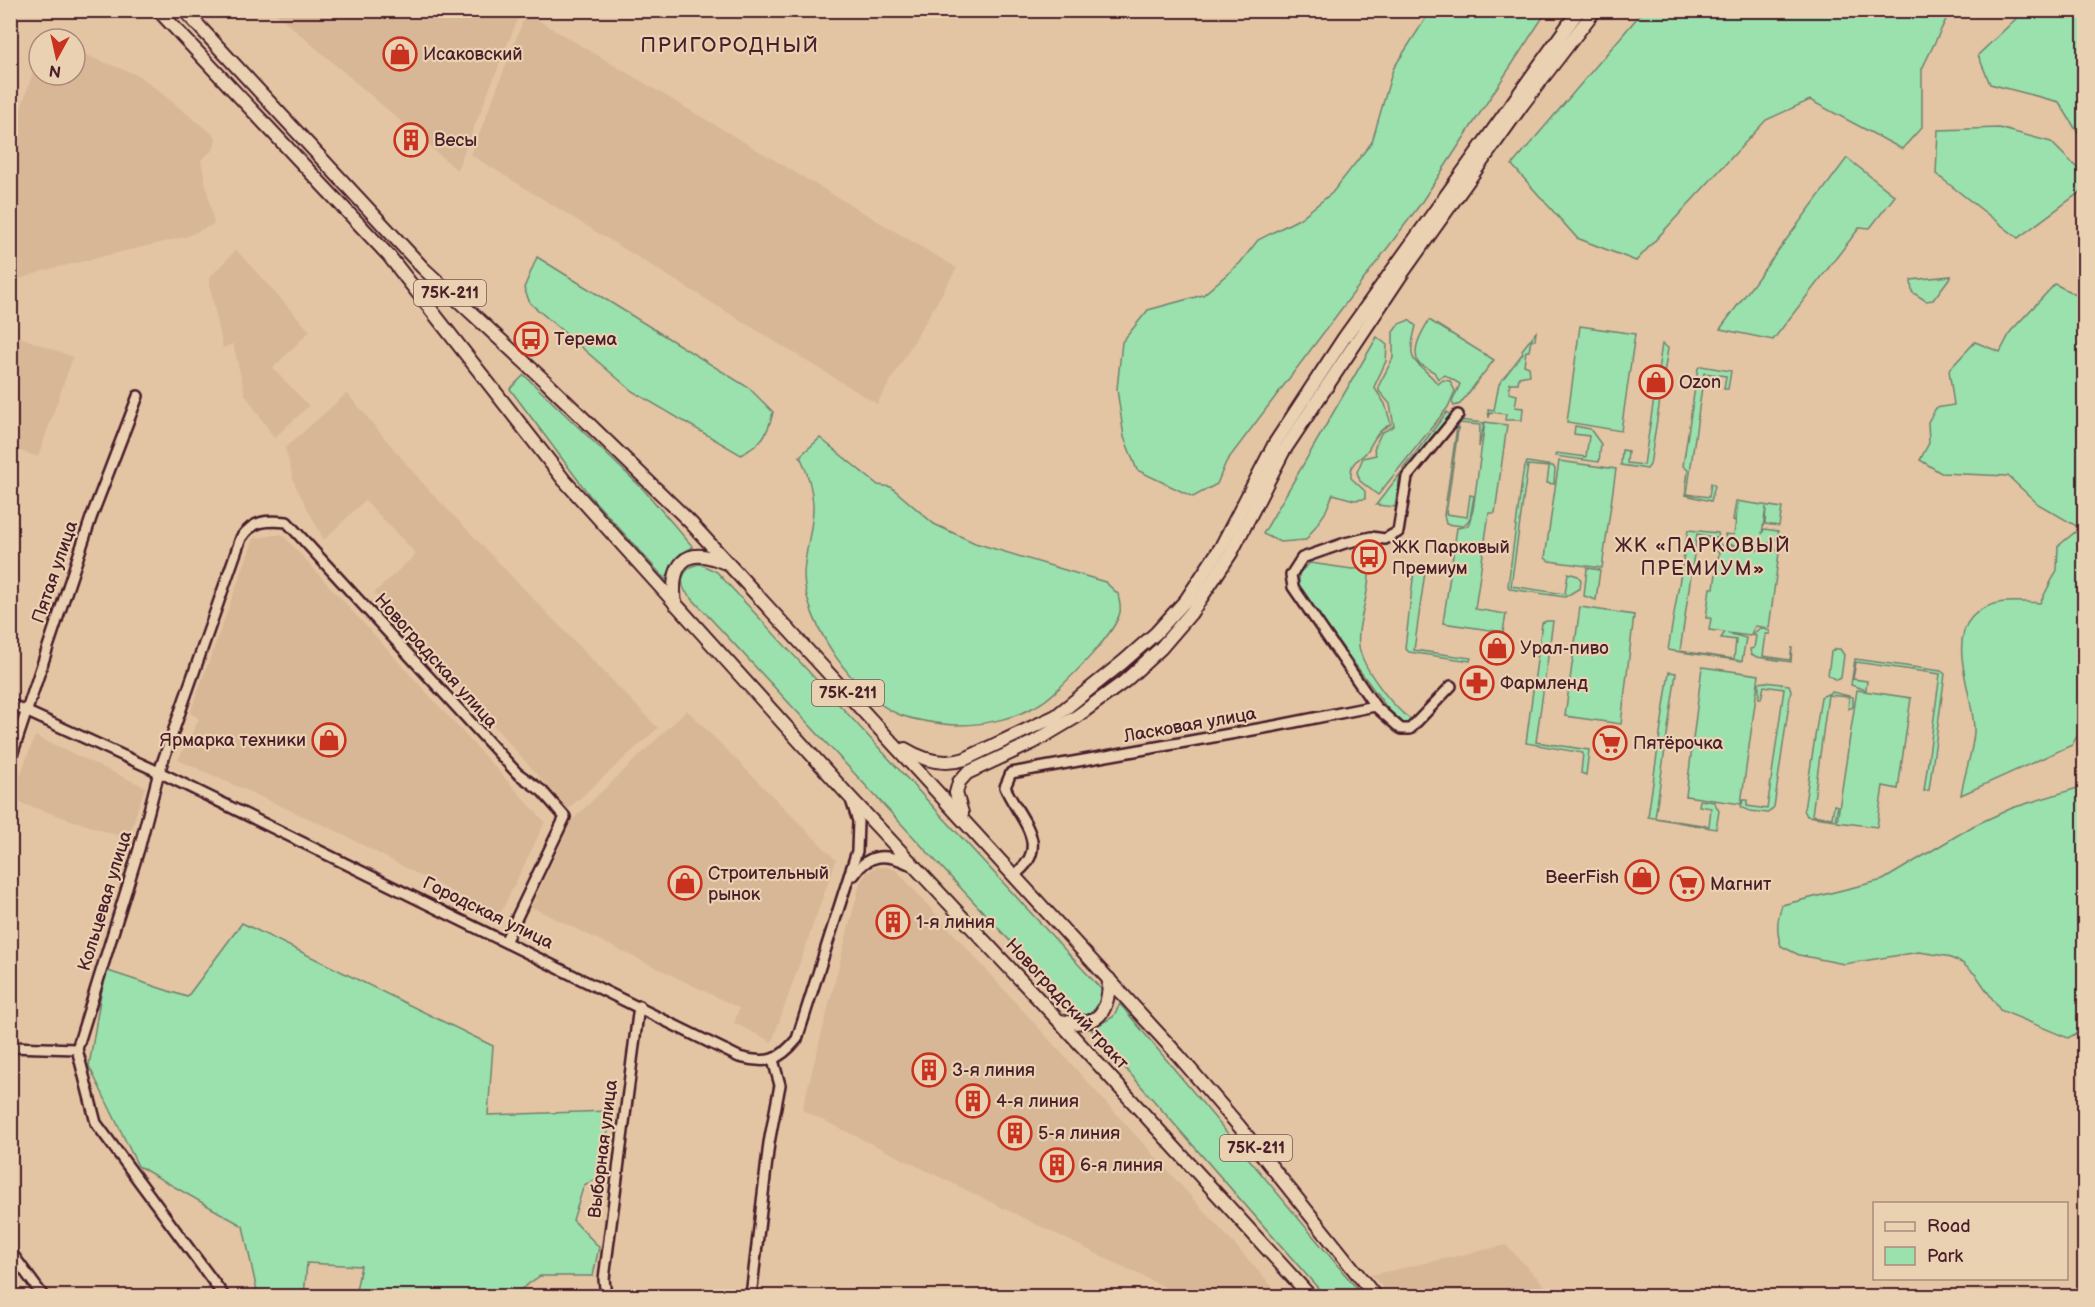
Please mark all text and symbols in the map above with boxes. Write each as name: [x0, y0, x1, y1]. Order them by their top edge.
north arrow: [27, 27, 87, 87]
district label: ПРИГОРОДНЫЙ: [640, 33, 820, 58]
shop icon: Исаковский: [382, 36, 418, 72]
place label: Исаковский: [423, 44, 523, 65]
text: N: [48, 60, 62, 81]
building icon: Весы: [393, 122, 429, 158]
place label: Весы: [434, 130, 477, 151]
road number: 75К-211: [414, 280, 486, 306]
bus stop icon: Терема: [513, 321, 549, 357]
place label: Терема: [554, 329, 618, 350]
shop icon: Ozon: [1638, 364, 1674, 400]
place label: Ozon: [1679, 372, 1721, 393]
street label: Пятая улица: [28, 518, 82, 626]
district label: ЖК «ПАРКОВЫЙ ПРЕМИУМ»: [1615, 534, 1791, 581]
place label: ЖК Парковый Премиум: [1392, 537, 1510, 579]
bus stop icon: ЖК Парковый Премиум: [1351, 539, 1387, 575]
street label: Новоградская улица: [370, 589, 502, 733]
shop icon: Урал-пиво: [1479, 630, 1515, 666]
place label: Урал-пиво: [1520, 638, 1609, 659]
pharmacy icon: Фармленд: [1459, 665, 1495, 701]
place label: Фармленд: [1500, 673, 1588, 694]
road number: 75К-211: [812, 680, 884, 706]
street label: Ласковая улица: [1121, 703, 1258, 747]
shop icon: Ярмарка техники: [311, 722, 347, 758]
supermarket icon: Пятёрочка: [1592, 725, 1628, 761]
place label: Ярмарка техники: [159, 730, 306, 751]
place label: Пятёрочка: [1633, 733, 1724, 754]
street label: Кольцевая улица: [74, 828, 136, 974]
shop icon: BeerFish: [1624, 859, 1660, 895]
place label: Строительный рынок: [708, 863, 829, 905]
shop icon: Строительный рынок: [667, 865, 703, 901]
supermarket icon: Магнит: [1669, 866, 1705, 902]
place label: BeerFish: [1545, 867, 1619, 888]
street label: Городская улица: [419, 872, 557, 954]
place label: Магнит: [1710, 874, 1772, 895]
building icon: 1-я линия: [875, 904, 911, 940]
place label: 1-я линия: [916, 912, 995, 933]
street label: Новоградский тракт: [1001, 934, 1133, 1074]
building icon: 3-я линия: [911, 1052, 947, 1088]
place label: 3-я линия: [952, 1060, 1035, 1081]
street label: Выборная улица: [584, 1078, 622, 1219]
building icon: 4-я линия: [955, 1083, 991, 1119]
place label: 4-я линия: [996, 1091, 1079, 1112]
building icon: 5-я линия: [997, 1115, 1033, 1151]
place label: 5-я линия: [1038, 1123, 1120, 1144]
road number: 75К-211: [1220, 1135, 1292, 1161]
building icon: 6-я линия: [1039, 1147, 1075, 1183]
place label: 6-я линия: [1080, 1155, 1163, 1176]
legend: [1873, 1202, 2068, 1280]
text: Road: [1927, 1216, 1971, 1237]
text: Park: [1927, 1246, 1963, 1267]

